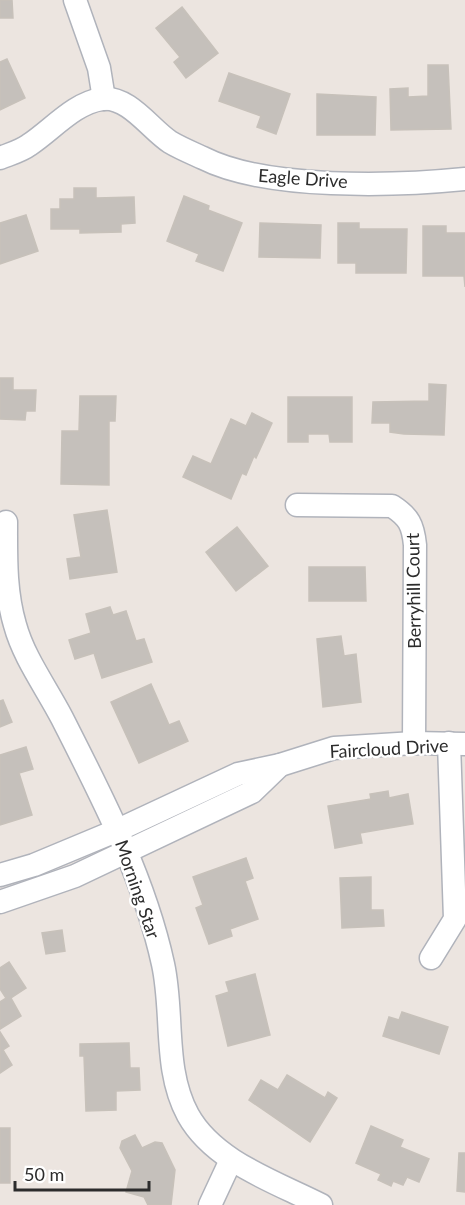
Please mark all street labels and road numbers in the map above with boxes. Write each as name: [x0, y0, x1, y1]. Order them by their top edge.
street label: Eagle Drive: [257, 164, 349, 192]
street label: Berryhill Court: [401, 532, 425, 649]
street label: Faircloud Drive: [329, 734, 449, 762]
street label: Morning Star: [111, 837, 165, 942]

